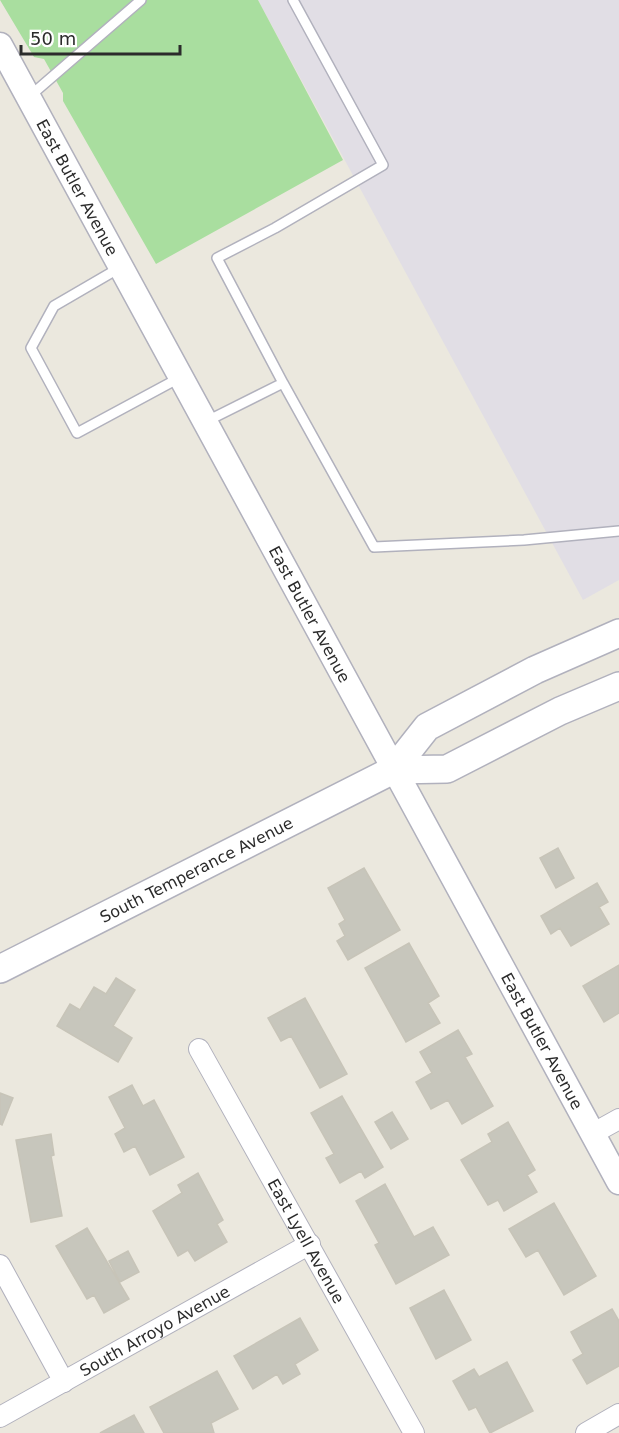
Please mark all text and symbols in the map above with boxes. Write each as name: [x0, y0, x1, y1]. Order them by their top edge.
scale bar: [21, 18, 180, 56]
text: 50 m: [30, 28, 76, 49]
street label: East Butler Avenue: [32, 116, 122, 259]
street label: East Butler Avenue: [265, 543, 354, 686]
street label: South Temperance Avenue: [97, 813, 296, 927]
street label: East Butler Avenue: [497, 970, 587, 1113]
street label: East Lyell Avenue: [264, 1176, 348, 1307]
street label: South Arroyo Avenue: [77, 1282, 233, 1381]

